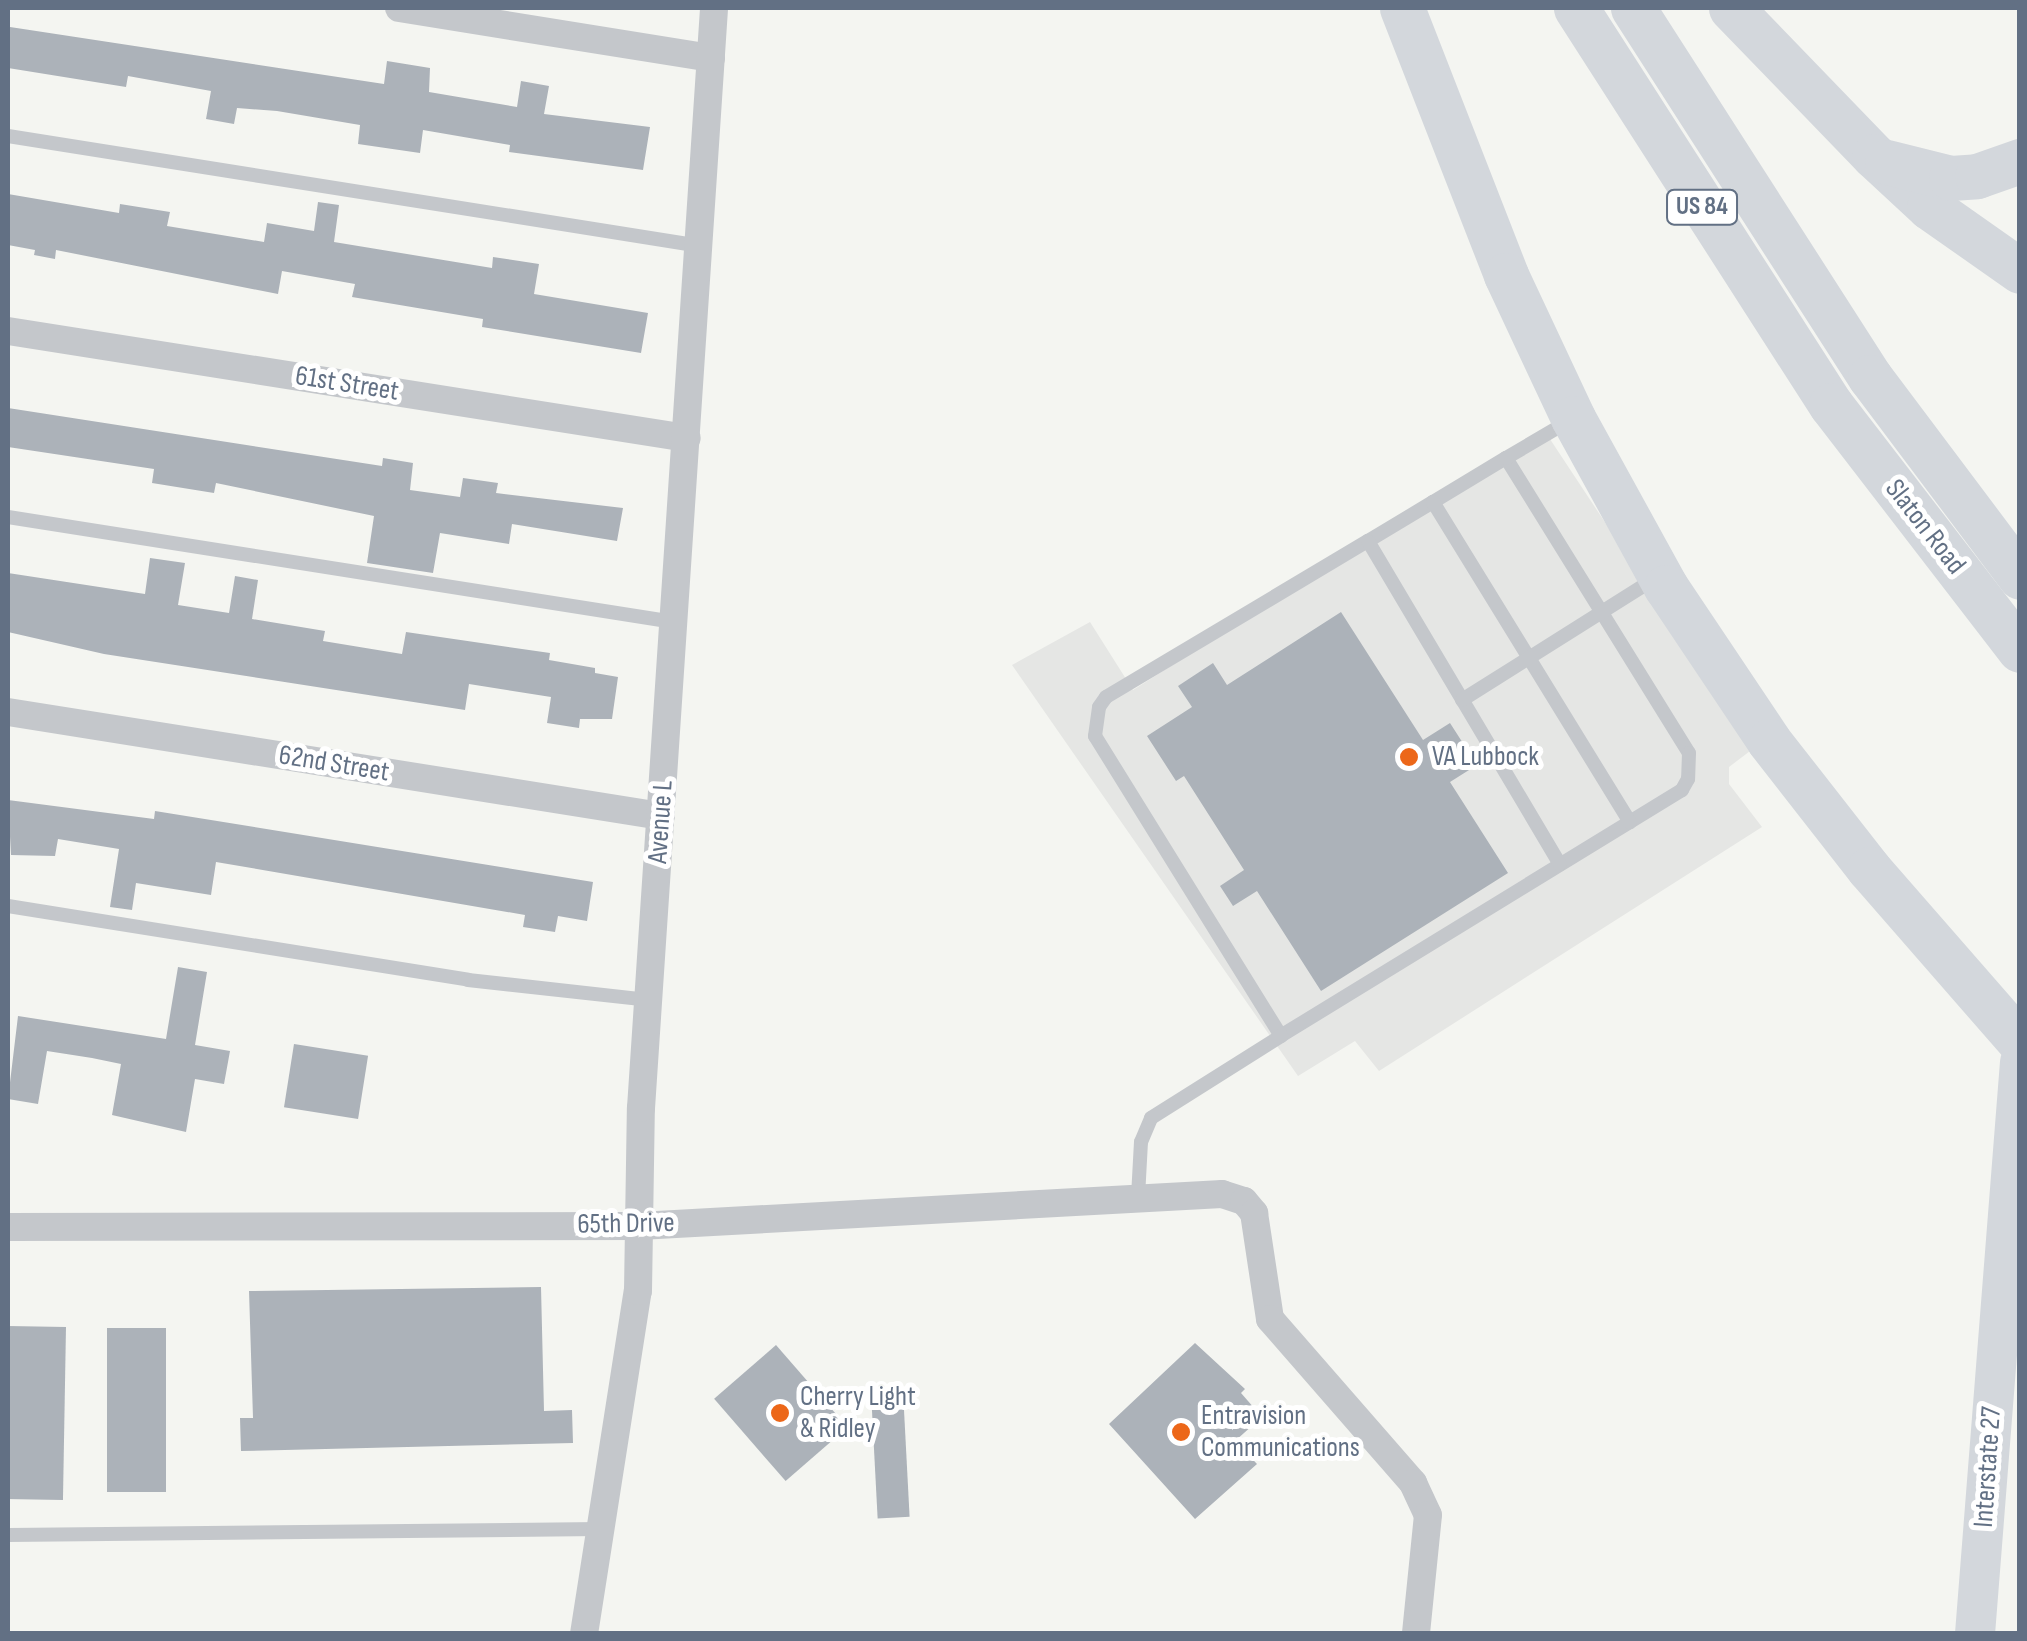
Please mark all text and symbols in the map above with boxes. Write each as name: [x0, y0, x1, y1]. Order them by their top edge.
road number: US 84: [1664, 187, 1740, 227]
street label: 61st Street: [293, 359, 401, 409]
street label: Slaton Road: [1878, 473, 1972, 581]
street label: 62nd Street: [276, 739, 392, 789]
place label: VA Lubbock: [1432, 740, 1539, 774]
marker: VA Lubbock: [1396, 744, 1422, 770]
street label: Avenue L: [641, 779, 681, 865]
street label: 65th Drive: [577, 1206, 675, 1242]
place label: Cherry Light & Ridley: [800, 1380, 916, 1446]
place label: Entravision Communications: [1201, 1399, 1360, 1465]
marker: Cherry Light & Ridley: [769, 1402, 791, 1424]
street label: Interstate 27: [1967, 1405, 2009, 1529]
marker: Entravision Communications: [1170, 1421, 1192, 1443]

